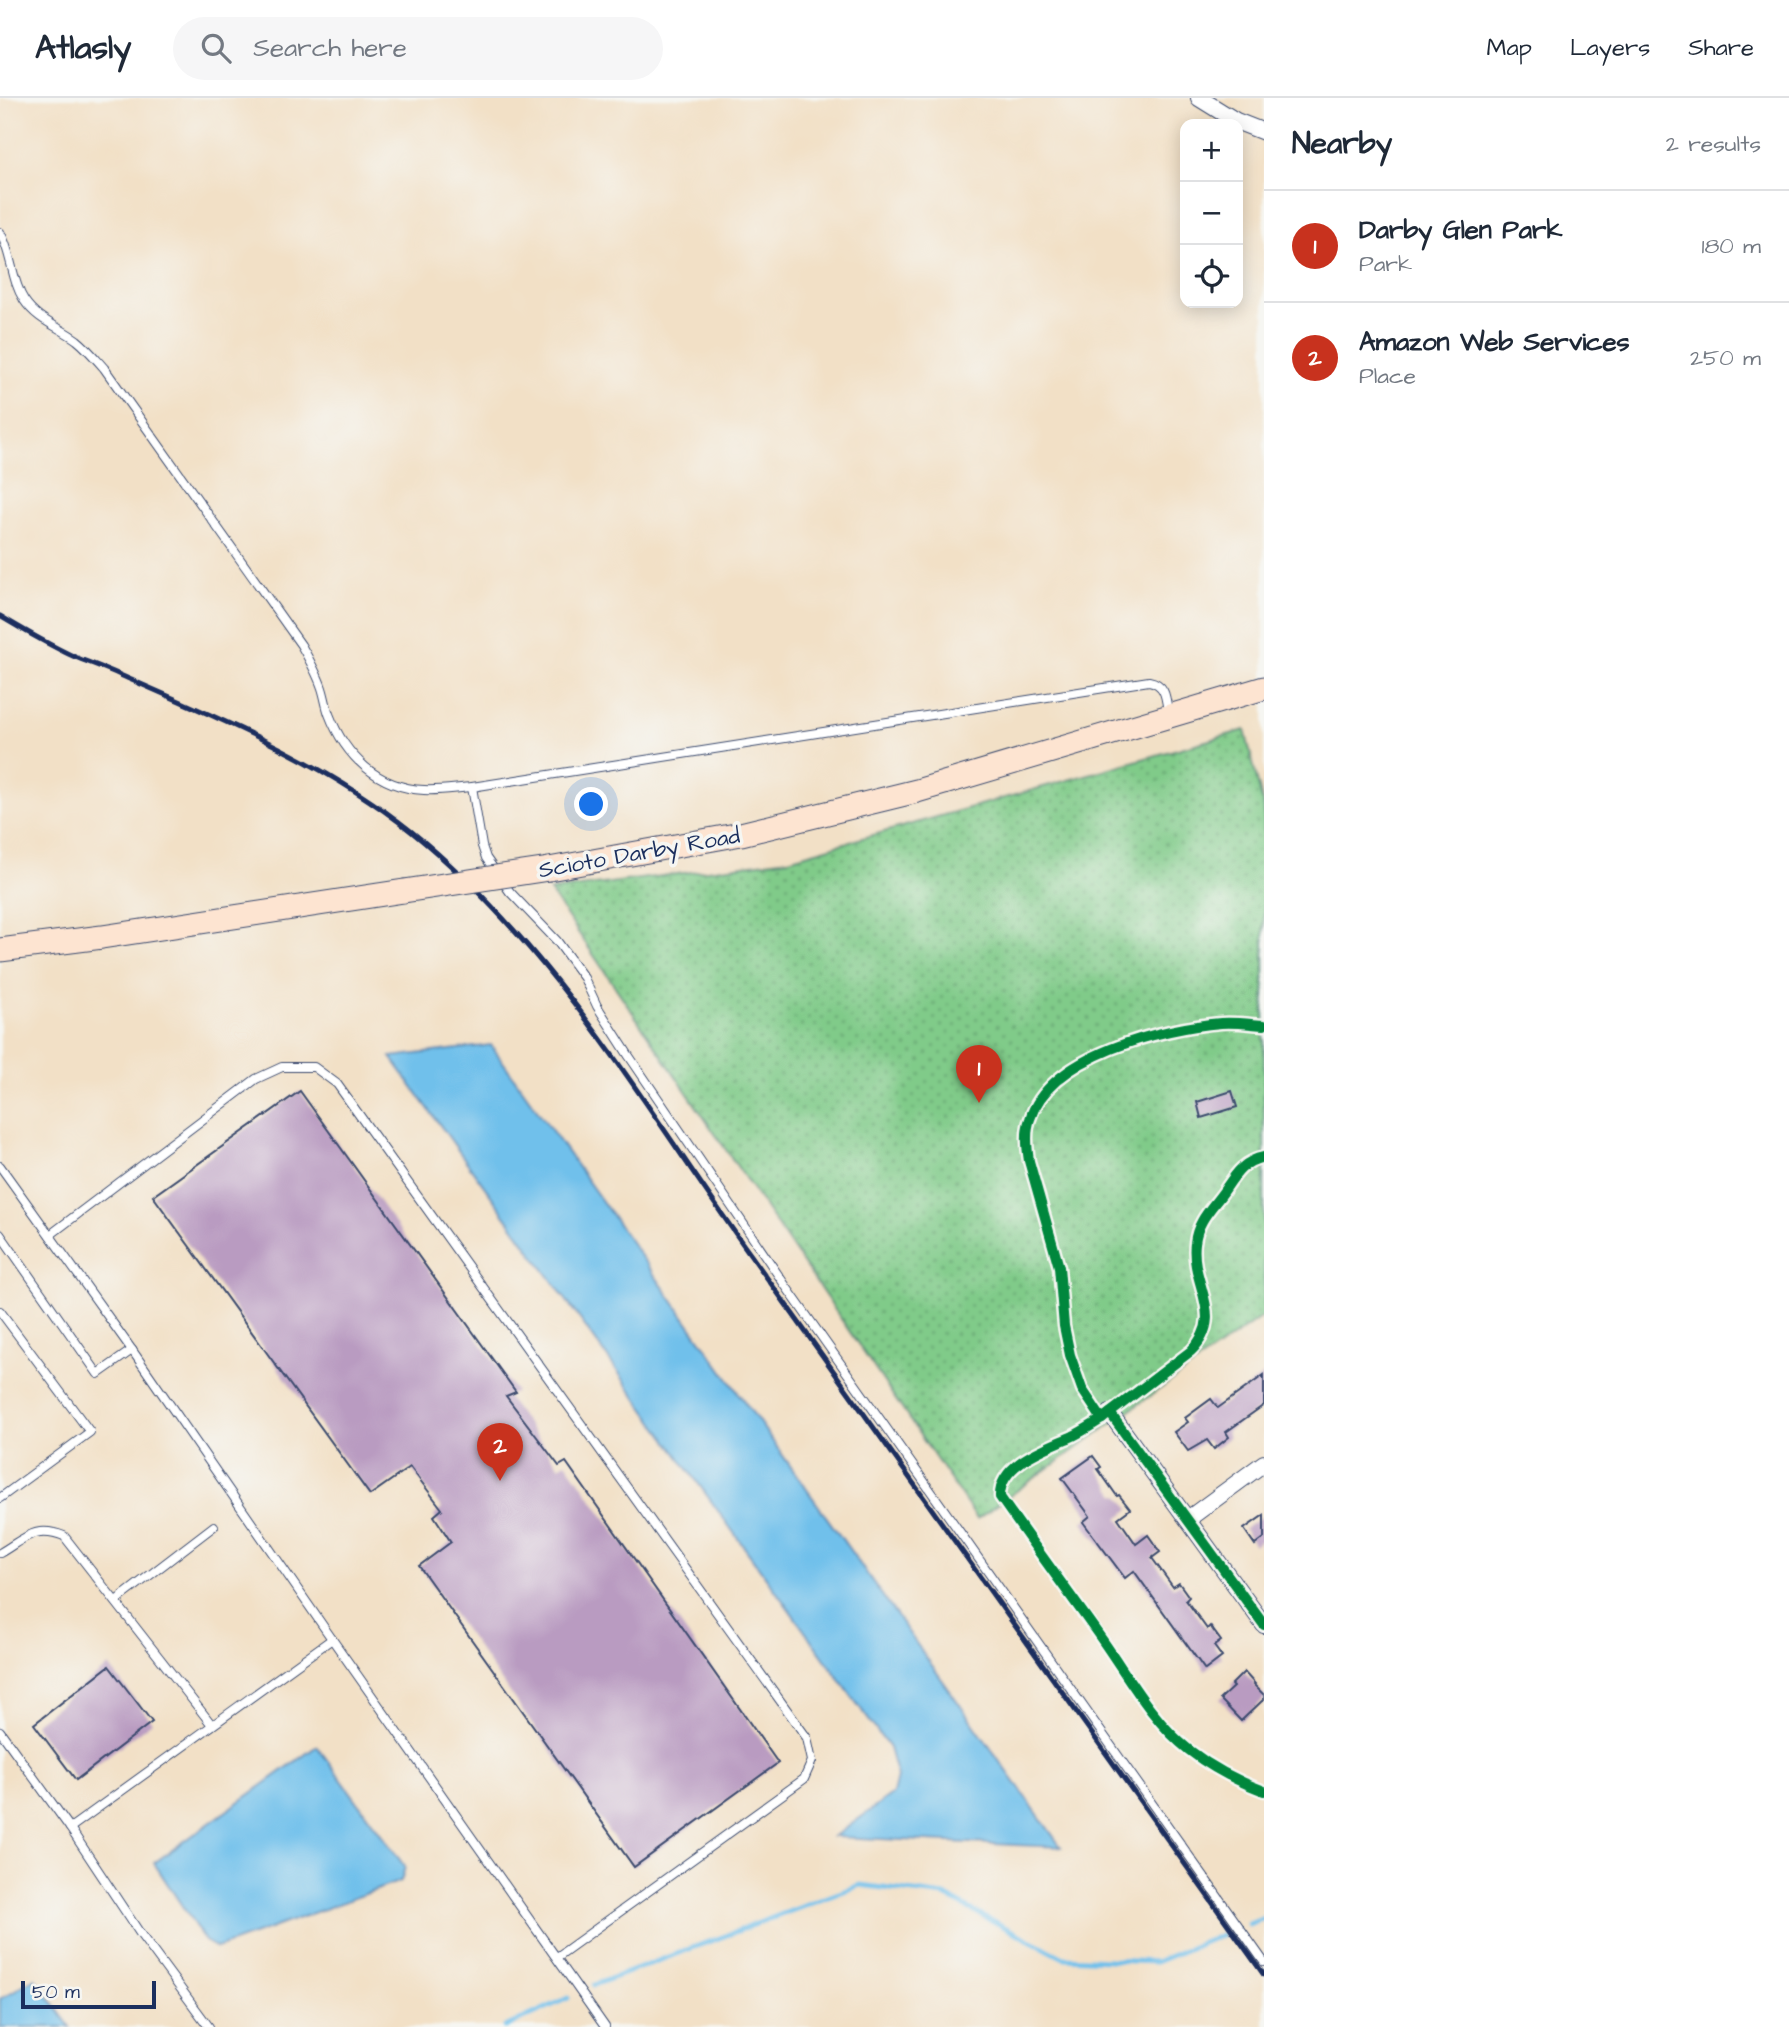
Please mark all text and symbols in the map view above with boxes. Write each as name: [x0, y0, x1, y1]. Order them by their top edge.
search box: [173, 17, 663, 80]
text: Atlasly: [35, 25, 131, 71]
icon: search: [197, 29, 235, 67]
text: Search here: [253, 30, 407, 66]
text: Map: [1487, 31, 1532, 65]
text: Layers: [1570, 31, 1650, 65]
text: Share: [1688, 31, 1754, 65]
map controls: [1180, 119, 1243, 308]
button: +: [1180, 119, 1243, 182]
text: Nearby: [1292, 123, 1392, 165]
text: 2 results: [1666, 128, 1761, 160]
button: −: [1180, 182, 1243, 245]
text: Darby Glen Park: [1359, 212, 1562, 248]
text: 1: [1314, 230, 1316, 262]
text: 180 m: [1702, 230, 1761, 262]
button: locate: [1180, 245, 1243, 308]
text: Park: [1359, 248, 1412, 280]
text: Amazon Web Services: [1359, 324, 1630, 360]
text: 2: [1308, 342, 1322, 374]
text: 250 m: [1690, 342, 1761, 374]
text: Place: [1359, 360, 1416, 392]
your location: [574, 787, 608, 821]
street label: Scioto Darby Road: [536, 819, 743, 887]
pin: 1: [956, 1045, 1002, 1103]
pin: 2: [477, 1423, 523, 1481]
scale bar: [21, 1978, 156, 2010]
text: 50 m: [32, 1979, 80, 2006]

